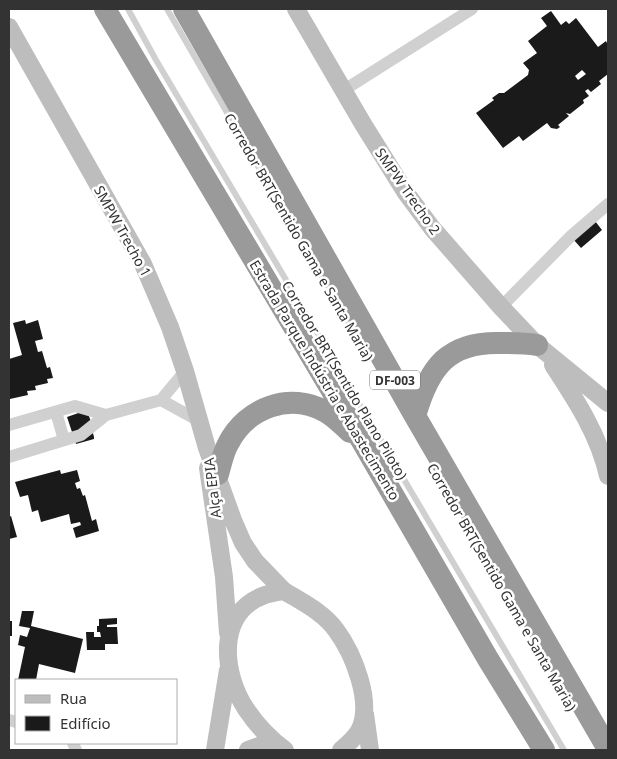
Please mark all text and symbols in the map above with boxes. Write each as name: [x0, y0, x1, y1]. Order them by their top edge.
street label: Corredor BRT(Sentido Gama e Santa Maria): [220, 110, 378, 364]
street label: SMPW Trecho 2: [371, 144, 445, 238]
street label: SMPW Trecho 1: [90, 182, 156, 280]
street label: Estrada Parque Indústria e Abastecimento: [246, 256, 404, 504]
street label: Corredor BRT(Sentido Plano Piloto): [278, 277, 412, 483]
road number: DF-003: [370, 370, 420, 390]
street label: Alça EPIA: [199, 457, 225, 519]
street label: Corredor BRT(Sentido Gama e Santa Maria): [423, 460, 581, 714]
legend: [15, 679, 178, 744]
text: Rua: [60, 688, 87, 708]
text: Edifício: [60, 713, 111, 733]

